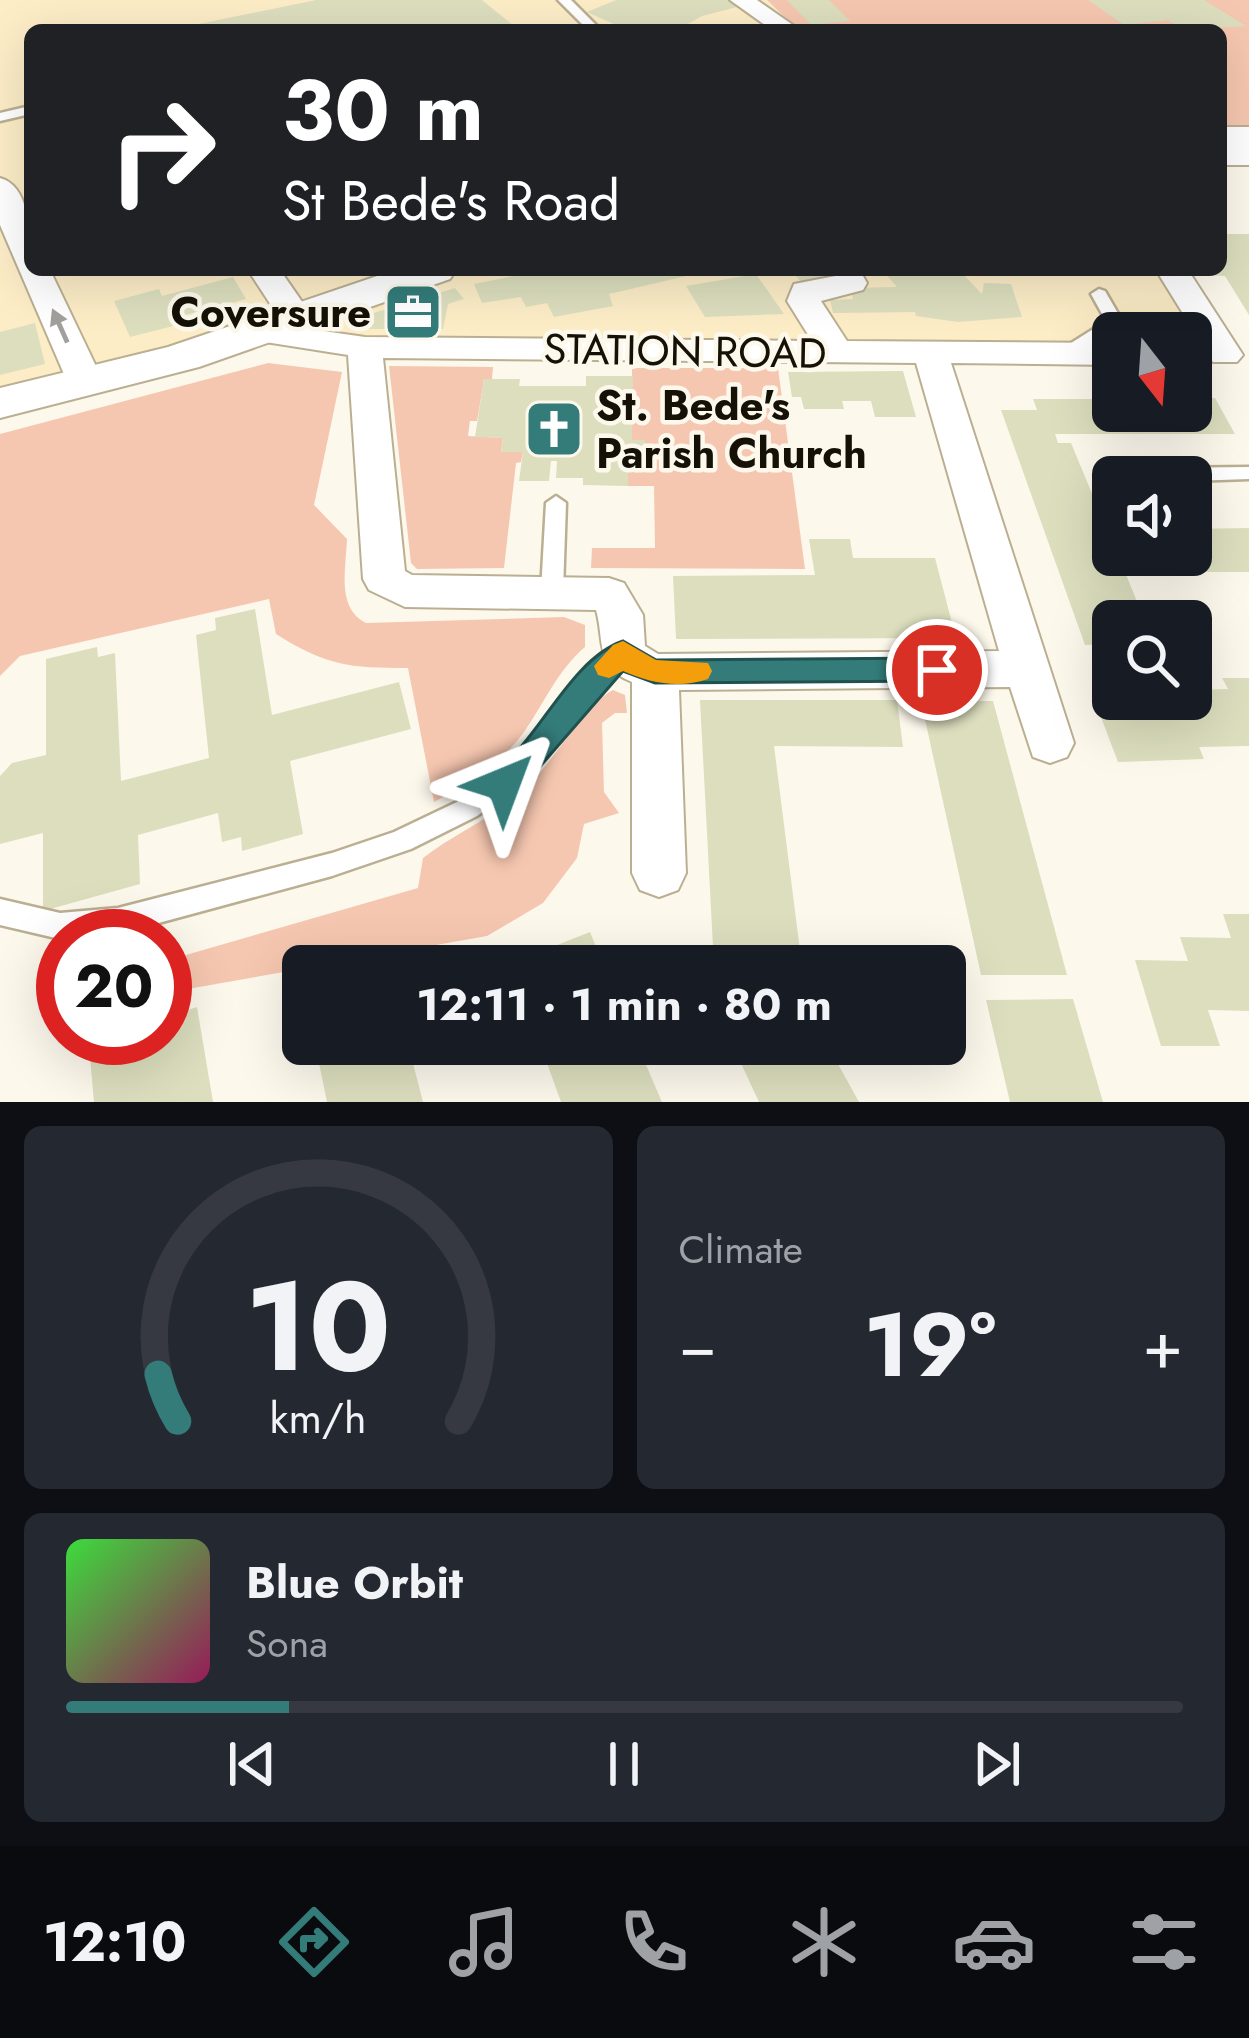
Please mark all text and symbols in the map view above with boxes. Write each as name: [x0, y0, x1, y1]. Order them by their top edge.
text: 30 m: [282, 50, 484, 172]
icon: right: [84, 72, 240, 228]
text: St Bede's Road: [282, 162, 620, 240]
office icon: Coversure: [382, 281, 444, 343]
place label: Coversure: [171, 282, 371, 343]
one-way arrow: [49, 308, 69, 343]
north arrow: [1092, 312, 1212, 432]
map controls: [1092, 312, 1212, 720]
street label: STATION ROAD: [543, 318, 827, 384]
place label: St. Bede's Parish Church: [596, 375, 867, 484]
church icon: St. Bede's Parish Church: [523, 398, 585, 460]
button: sound: [1092, 456, 1212, 576]
button: search: [1092, 600, 1212, 720]
pin: [886, 619, 988, 721]
icon: arrive: [904, 637, 970, 703]
position arrow: [441, 721, 567, 847]
speed limit sign: 20: [36, 909, 192, 1065]
text: 12:11 · 1 min · 80 m: [416, 972, 832, 1037]
text: Climate: [679, 1221, 803, 1278]
text: 10: [245, 1236, 391, 1417]
text: 19°: [864, 1280, 996, 1410]
text: −: [679, 1297, 717, 1393]
text: +: [1142, 1297, 1183, 1393]
text: km/h: [270, 1386, 367, 1448]
text: Blue Orbit: [246, 1550, 463, 1615]
text: Sona: [246, 1615, 328, 1672]
icon: previous: [219, 1731, 285, 1797]
icon: pause: [591, 1731, 657, 1797]
icon: next: [964, 1731, 1030, 1797]
icon: directions: [272, 1900, 356, 1984]
icon: music: [442, 1900, 526, 1984]
icon: phone: [612, 1900, 696, 1984]
icon: climate: [782, 1900, 866, 1984]
icon: car: [952, 1900, 1036, 1984]
icon: filters: [1122, 1900, 1206, 1984]
text: 12:10: [43, 1903, 187, 1981]

